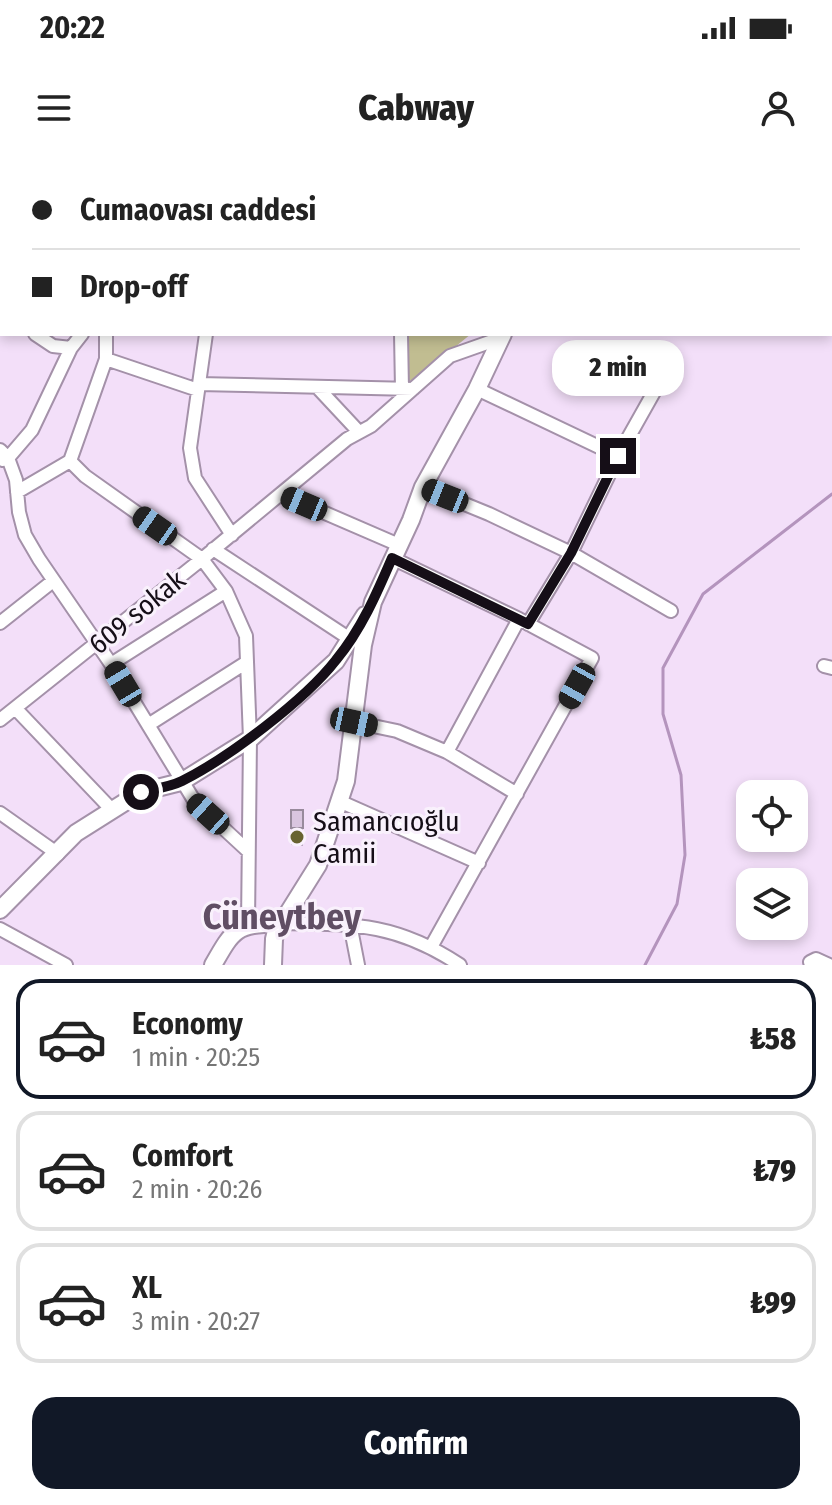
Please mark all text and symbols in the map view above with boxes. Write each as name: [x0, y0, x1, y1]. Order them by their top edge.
text: 20:22: [40, 10, 105, 46]
icon: menu: [32, 86, 76, 130]
text: Cabway: [358, 86, 474, 130]
icon: person: [756, 86, 800, 130]
text: Cumaovası caddesi: [80, 192, 316, 228]
text: Drop-off: [80, 269, 187, 305]
callout: 2 min: [552, 340, 684, 396]
text: 2 min: [589, 352, 647, 383]
route end: [600, 438, 636, 474]
car: [418, 476, 472, 516]
car: [277, 484, 331, 524]
car: [128, 502, 182, 550]
street label: 609 sokak: [82, 563, 193, 661]
car: [100, 657, 146, 711]
car: [555, 659, 599, 713]
car: [328, 705, 380, 739]
route start: [123, 774, 159, 810]
map controls: [736, 780, 808, 940]
button: locate: [736, 780, 808, 852]
car: [182, 789, 234, 839]
place label: Samancıoğlu Camii: [313, 805, 460, 870]
marker: Samancıoğlu Camii: [288, 828, 306, 846]
button: layers: [736, 868, 808, 940]
district label: Cüneytbey: [203, 895, 362, 939]
icon: car: [36, 1003, 108, 1075]
text: Economy: [132, 1006, 243, 1042]
text: ₺58: [749, 1021, 796, 1057]
text: 1 min · 20:25: [132, 1042, 260, 1073]
icon: car: [36, 1135, 108, 1207]
text: Comfort: [132, 1138, 233, 1174]
text: ₺79: [753, 1153, 796, 1189]
text: 2 min · 20:26: [132, 1174, 262, 1205]
icon: car: [36, 1267, 108, 1339]
text: XL: [132, 1270, 162, 1306]
text: ₺99: [750, 1285, 796, 1321]
text: 3 min · 20:27: [132, 1306, 260, 1337]
button: Confirm: [32, 1397, 800, 1489]

